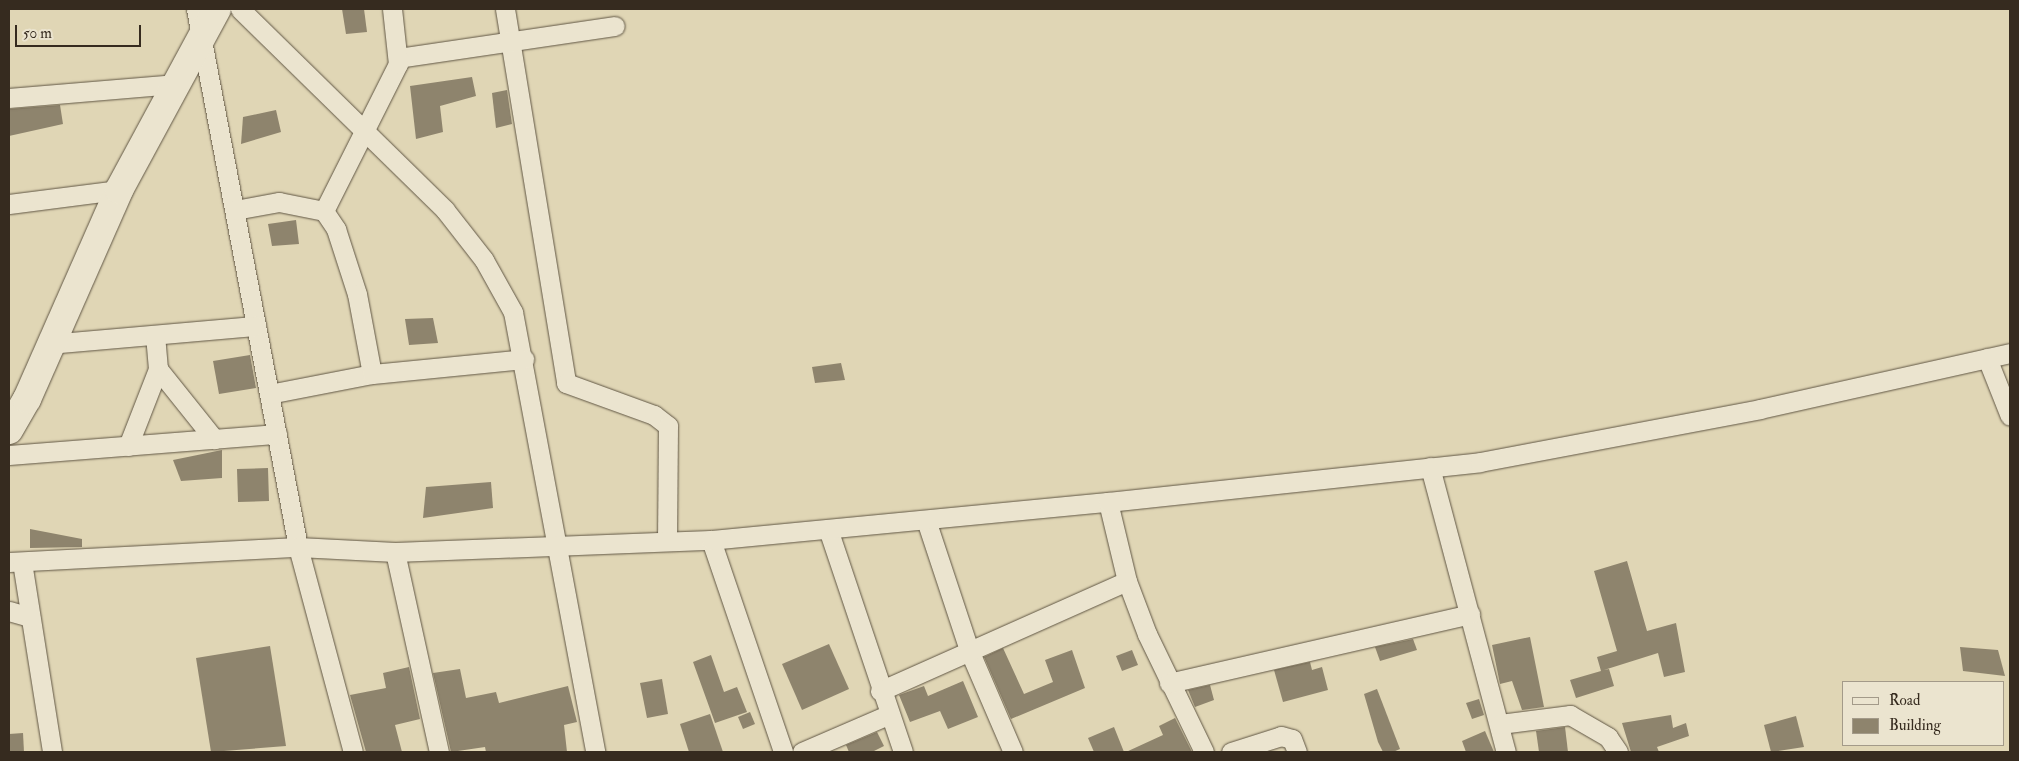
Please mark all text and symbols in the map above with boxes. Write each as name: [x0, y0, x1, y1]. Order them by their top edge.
scale bar: [18, 15, 144, 47]
text: 50 m: [23, 24, 52, 43]
legend: [1842, 681, 2004, 746]
text: Road: [1889, 691, 1920, 710]
text: Building: [1889, 716, 1941, 735]

